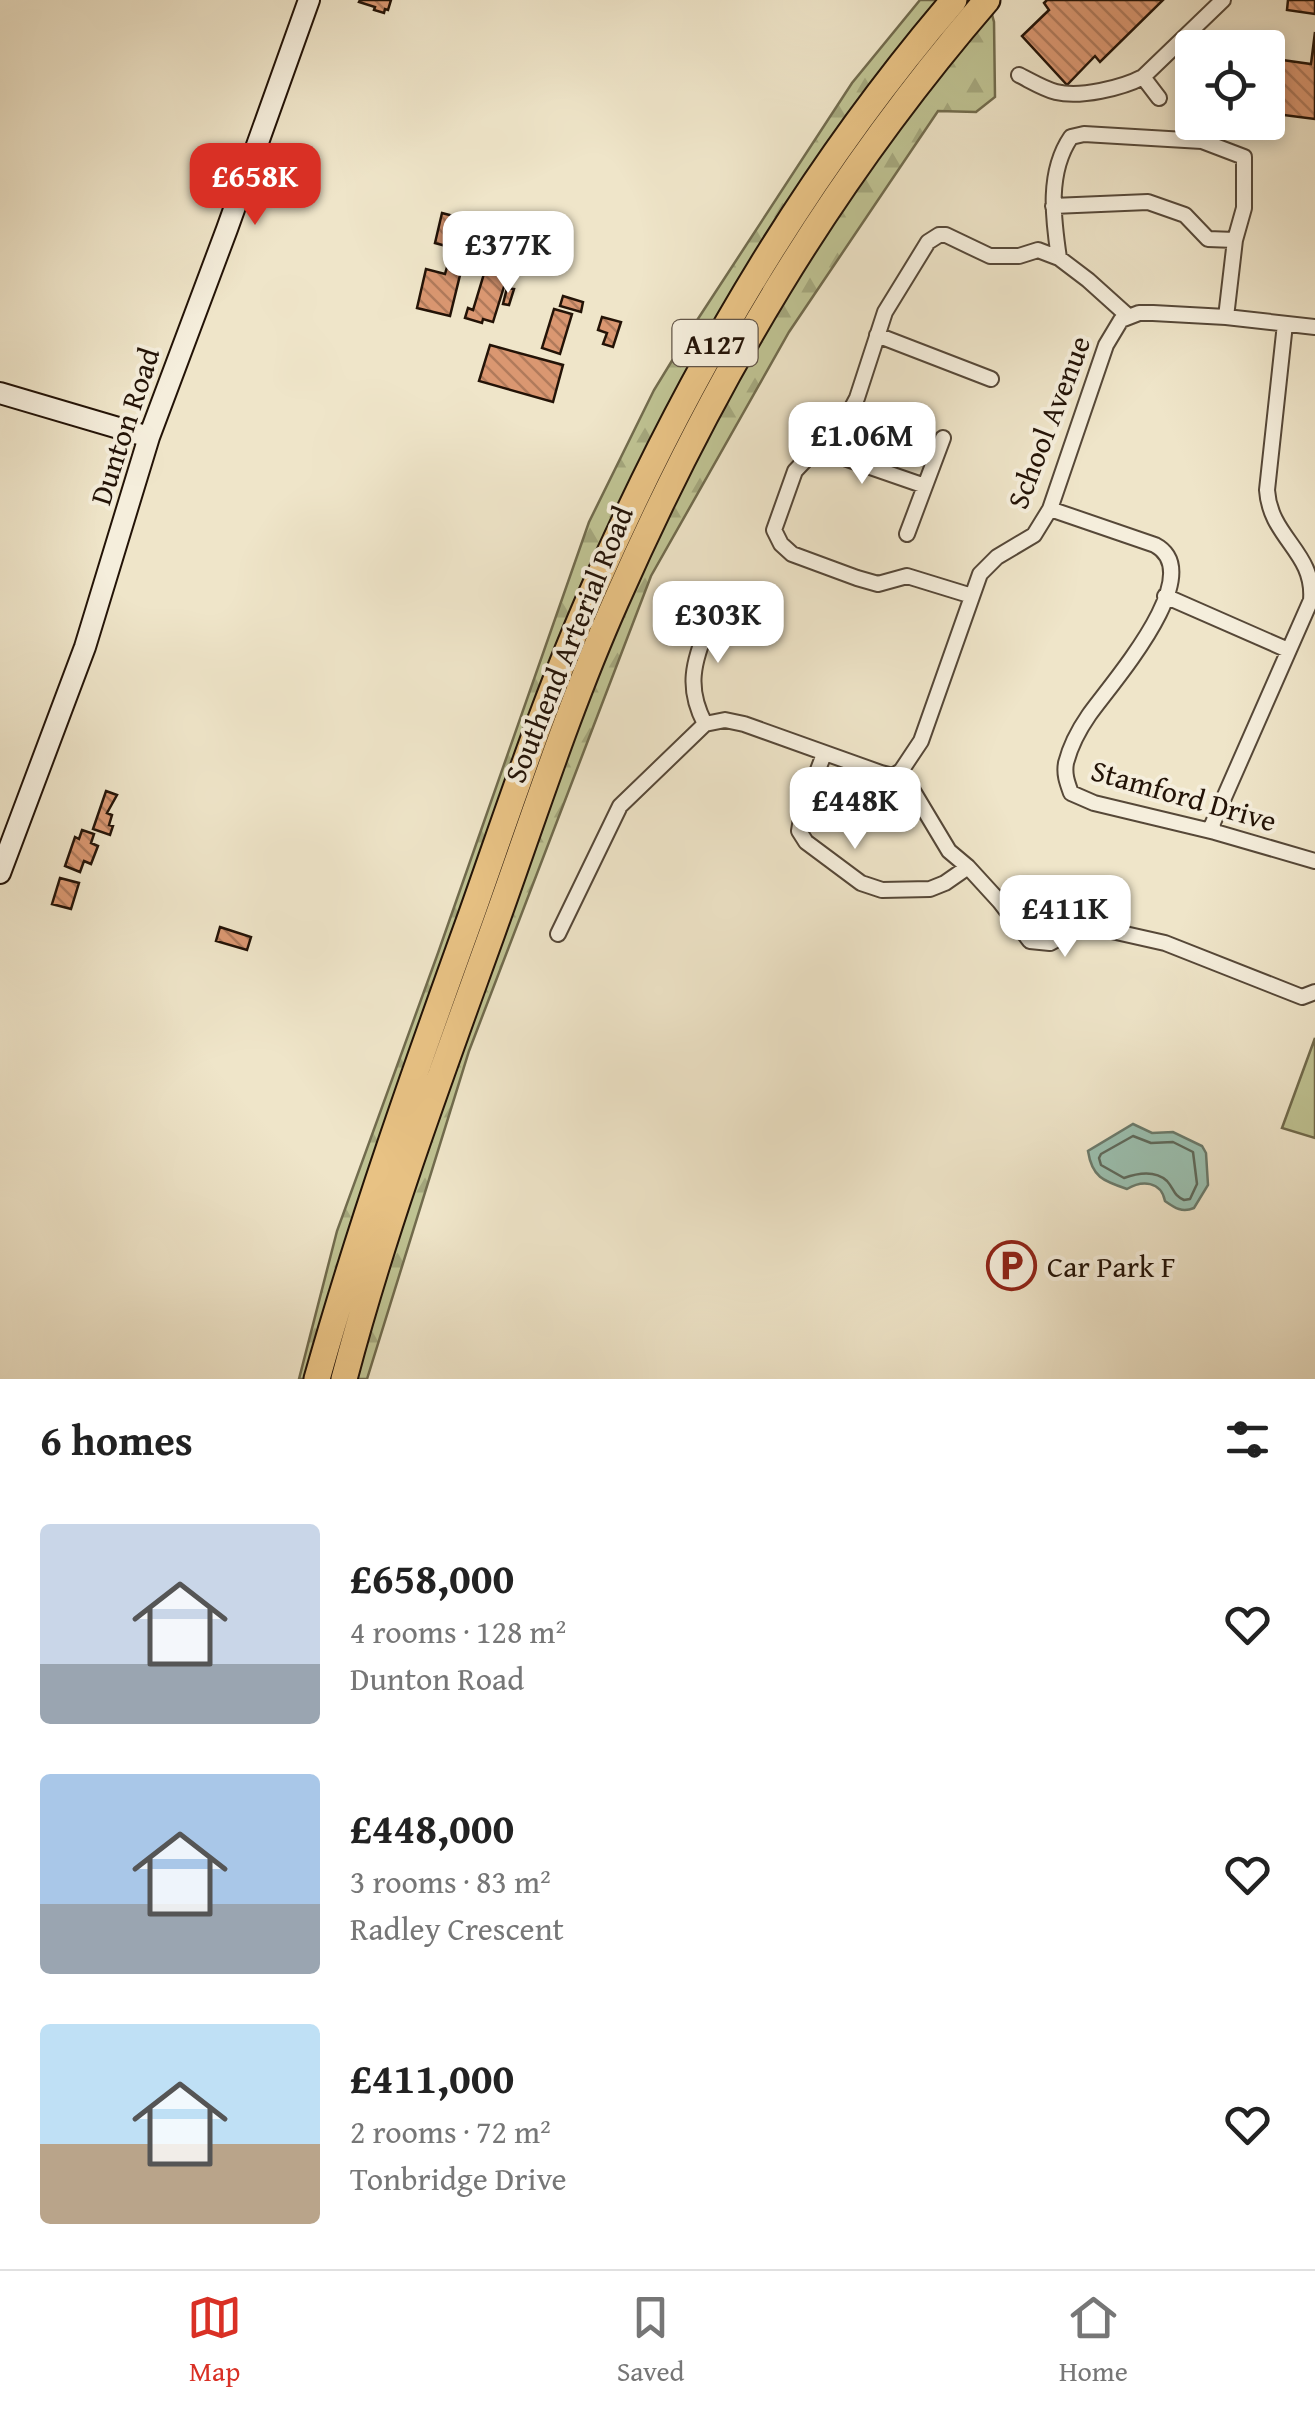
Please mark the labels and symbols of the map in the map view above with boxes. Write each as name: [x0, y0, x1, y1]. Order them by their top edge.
pin: £658K: [185, 143, 325, 228]
pin: £377K: [438, 211, 578, 296]
road number: A127: [672, 320, 758, 366]
street label: School Avenue: [995, 329, 1101, 515]
street label: Dunton Road: [78, 341, 170, 511]
pin: £1.06M: [781, 402, 943, 487]
street label: Southend Arterial Road: [492, 499, 644, 789]
pin: £303K: [648, 581, 788, 666]
street label: Stamford Drive: [1086, 748, 1282, 842]
pin: £448K: [785, 767, 925, 852]
pin: £411K: [995, 875, 1135, 960]
parking icon: Car Park F: [986, 1240, 1038, 1292]
place label: Car Park F: [1047, 1244, 1176, 1288]

